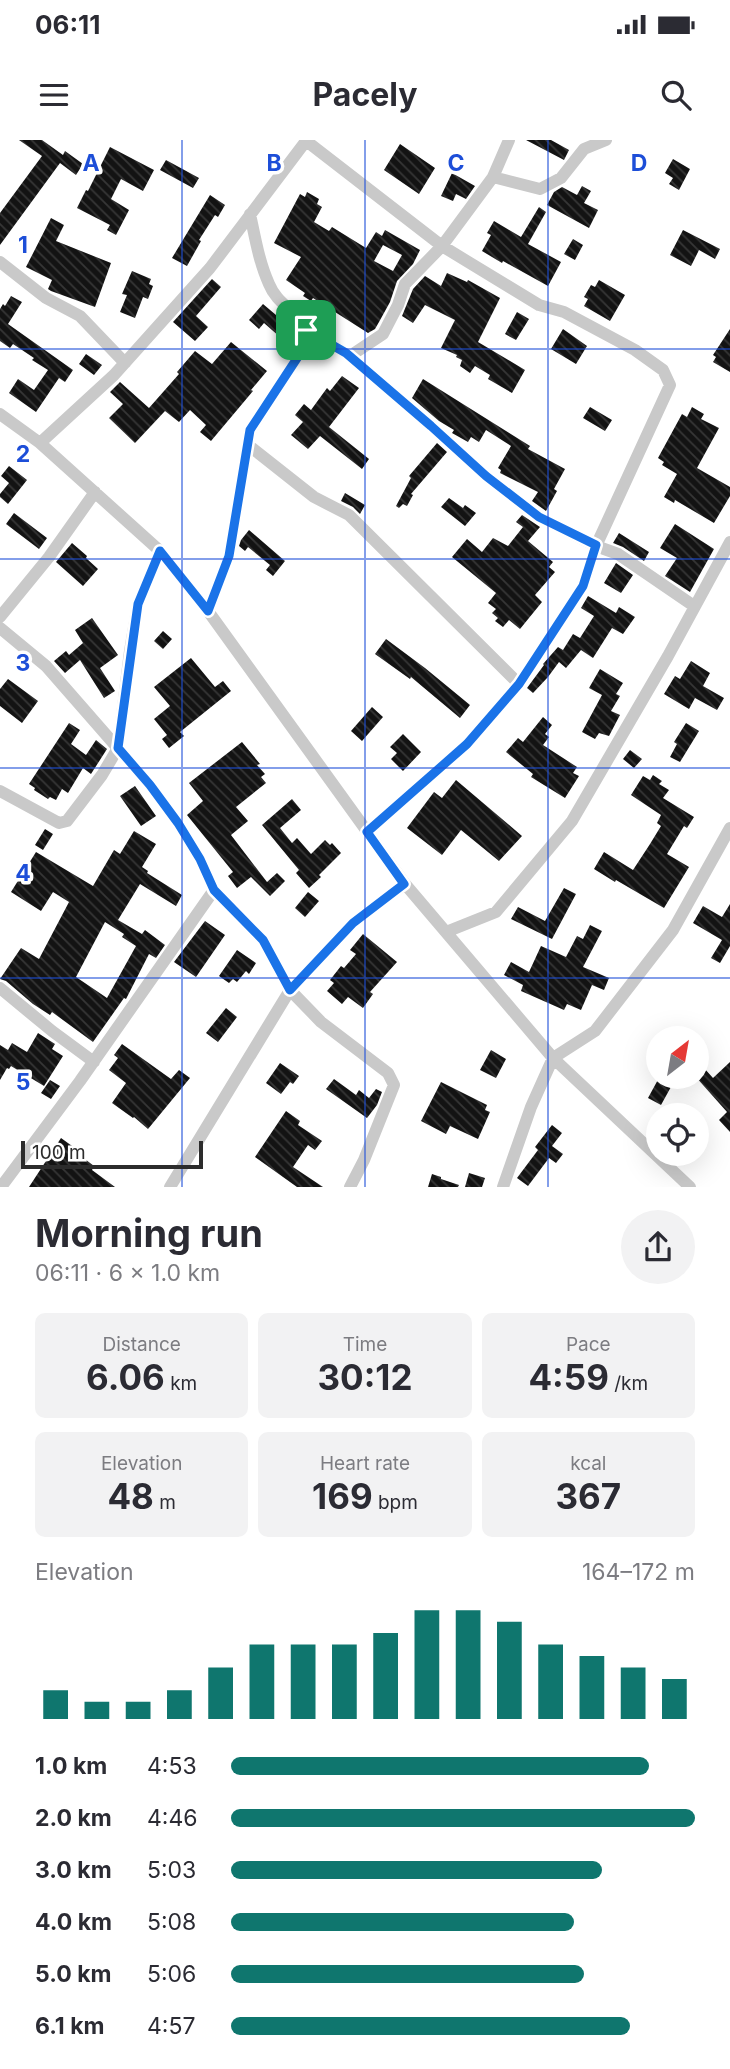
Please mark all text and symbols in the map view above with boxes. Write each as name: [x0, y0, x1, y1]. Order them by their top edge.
text: 06:11: [35, 9, 101, 40]
text: Pacely: [312, 75, 418, 114]
icon: menu: [35, 76, 73, 114]
icon: search: [657, 76, 695, 114]
text: A: [82, 149, 100, 177]
text: B: [266, 149, 282, 177]
text: C: [447, 149, 465, 177]
text: D: [631, 149, 647, 177]
text: 1: [18, 231, 28, 259]
pin: [276, 300, 336, 360]
icon: arrive: [287, 311, 325, 349]
text: 2: [16, 440, 30, 468]
text: 3: [16, 649, 30, 677]
text: 4: [15, 859, 31, 887]
north arrow: [646, 1026, 709, 1088]
map controls: [646, 1026, 709, 1166]
text: 5: [16, 1068, 30, 1096]
button: locate: [646, 1103, 709, 1166]
scale bar: [21, 1138, 203, 1170]
text: 100 m: [32, 1141, 86, 1164]
text: Morning run: [35, 1210, 263, 1256]
button: share: [621, 1210, 695, 1284]
text: 06:11 · 6 × 1.0 km: [35, 1259, 220, 1287]
text: Distance: [102, 1333, 181, 1356]
text: Time: [343, 1333, 387, 1356]
text: Pace: [566, 1333, 611, 1356]
text: 6.06: [86, 1356, 165, 1398]
text: 30:12: [317, 1356, 413, 1398]
text: 4:59: [528, 1356, 609, 1398]
text: km: [165, 1372, 197, 1395]
text: /km: [609, 1372, 648, 1395]
text: Elevation: [101, 1452, 182, 1475]
text: Heart rate: [320, 1452, 410, 1475]
text: kcal: [570, 1452, 606, 1475]
text: 48: [107, 1475, 154, 1517]
text: 169: [312, 1475, 373, 1517]
text: 367: [555, 1475, 621, 1517]
text: m: [154, 1491, 176, 1514]
text: bpm: [373, 1491, 418, 1514]
text: Elevation: [35, 1558, 134, 1586]
text: 164–172 m: [582, 1558, 695, 1586]
text: 1.0 km: [35, 1752, 107, 1780]
text: 4:53: [147, 1752, 197, 1780]
text: 2.0 km: [35, 1804, 112, 1832]
text: 4:46: [147, 1804, 198, 1832]
text: 3.0 km: [35, 1856, 112, 1884]
text: 5:03: [147, 1856, 196, 1884]
text: 4.0 km: [35, 1908, 112, 1936]
text: 5:08: [147, 1908, 196, 1936]
text: 5.0 km: [35, 1960, 111, 1988]
text: 5:06: [147, 1960, 196, 1988]
text: 6.1 km: [35, 2012, 105, 2040]
text: 4:57: [147, 2012, 195, 2040]

